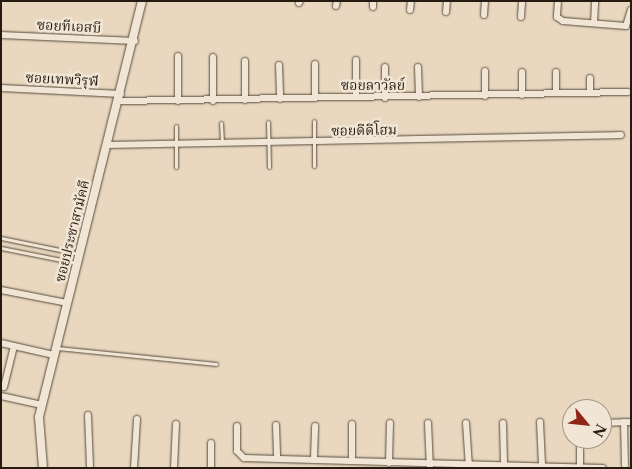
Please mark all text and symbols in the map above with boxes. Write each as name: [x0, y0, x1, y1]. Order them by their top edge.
street label: ซอยทีเอสบี: [36, 16, 102, 36]
street label: ซอยเทพวิรุฬ: [25, 69, 99, 89]
street label: ซอยลาวัลย์: [341, 77, 405, 93]
street label: ซอยดีดีโฮม: [331, 121, 397, 139]
street label: ซอยประชาสามัคคี: [51, 178, 93, 284]
north arrow: [562, 399, 612, 449]
text: N: [589, 421, 610, 440]

